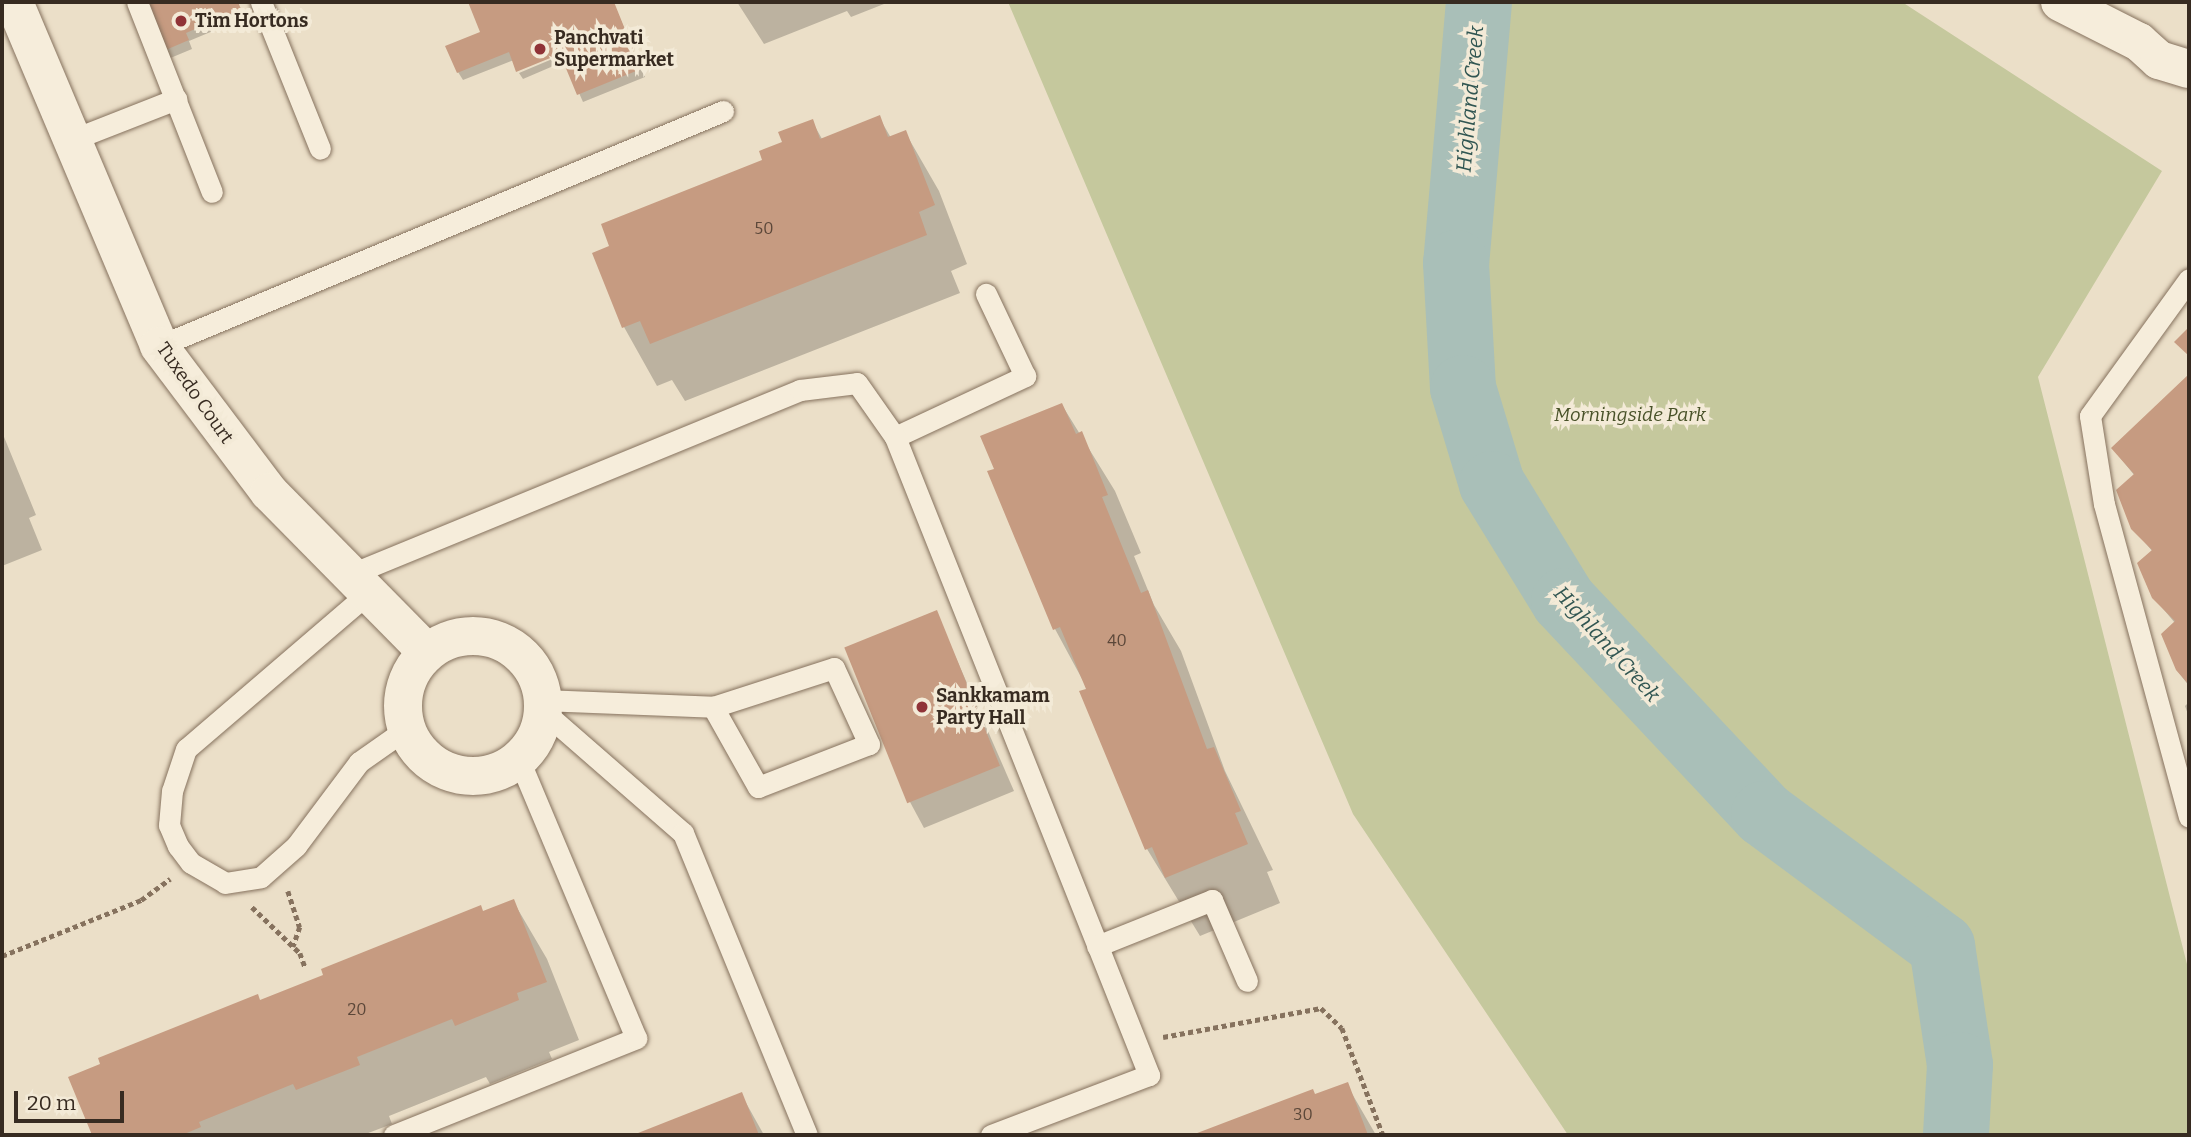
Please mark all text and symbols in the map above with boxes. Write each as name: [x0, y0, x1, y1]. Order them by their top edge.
place label: Tim Hortons: [195, 10, 308, 32]
marker: Tim Hortons: [173, 13, 189, 29]
water label: Highland Creek: [1451, 25, 1489, 173]
place label: Panchvati Supermarket: [554, 27, 674, 71]
marker: Panchvati Supermarket: [532, 41, 548, 57]
house number: 50: [755, 219, 773, 239]
street label: Tuxedo Court: [152, 338, 238, 448]
park label: Morningside Park: [1554, 404, 1706, 426]
water label: Highland Creek: [1549, 581, 1665, 707]
house number: 40: [1107, 631, 1127, 651]
place label: Sankkamam Party Hall: [936, 685, 1050, 729]
marker: Sankkamam Party Hall: [914, 699, 930, 715]
house number: 20: [348, 1000, 366, 1020]
scale bar: [18, 1078, 128, 1122]
text: 20 m: [27, 1090, 76, 1116]
house number: 30: [1293, 1105, 1313, 1125]

